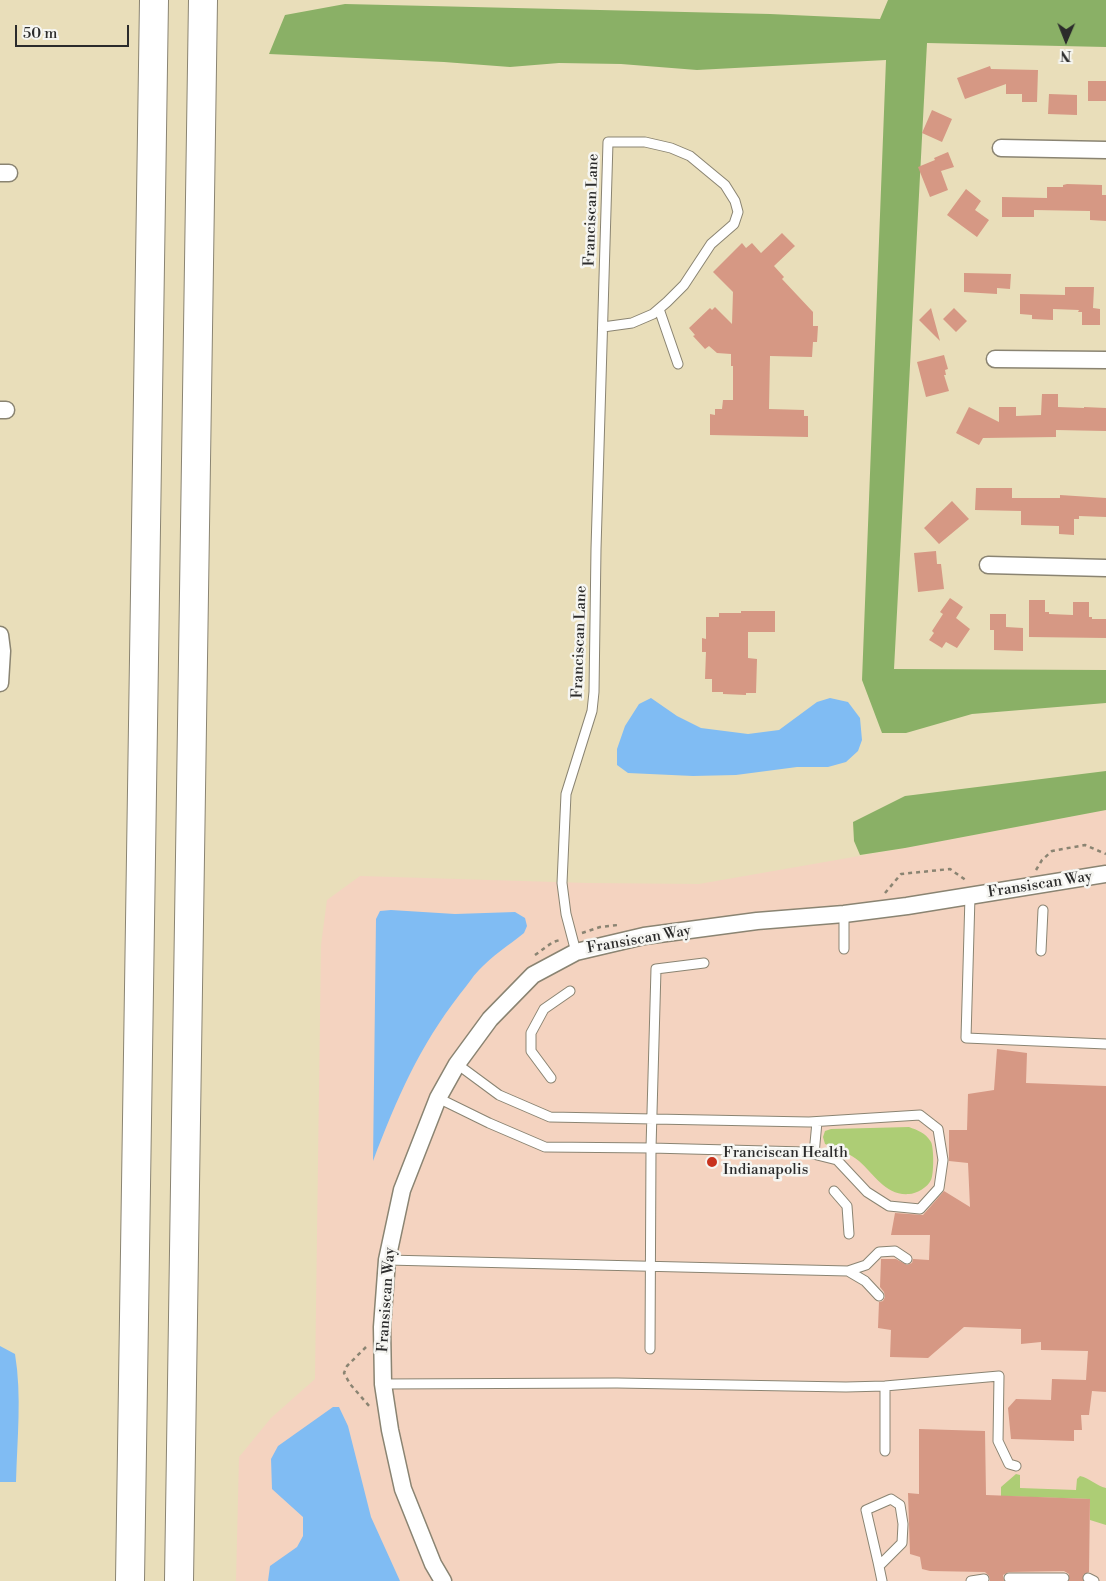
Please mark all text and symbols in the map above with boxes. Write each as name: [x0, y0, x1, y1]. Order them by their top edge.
scale bar: [18, 15, 131, 47]
north arrow: [1041, 15, 1091, 65]
text: 50 m: [23, 24, 57, 43]
text: N: [1060, 46, 1071, 64]
street label: Franciscan Lane: [581, 153, 603, 267]
street label: Franciscan Lane: [569, 585, 591, 699]
street label: Fransiscan Way: [987, 868, 1093, 902]
street label: Fransiscan Way: [586, 922, 692, 958]
place label: Franciscan Health Indianapolis: [723, 1144, 848, 1179]
marker: Franciscan Health Indianapolis: [705, 1155, 719, 1169]
street label: Fransiscan Way: [374, 1247, 400, 1353]

